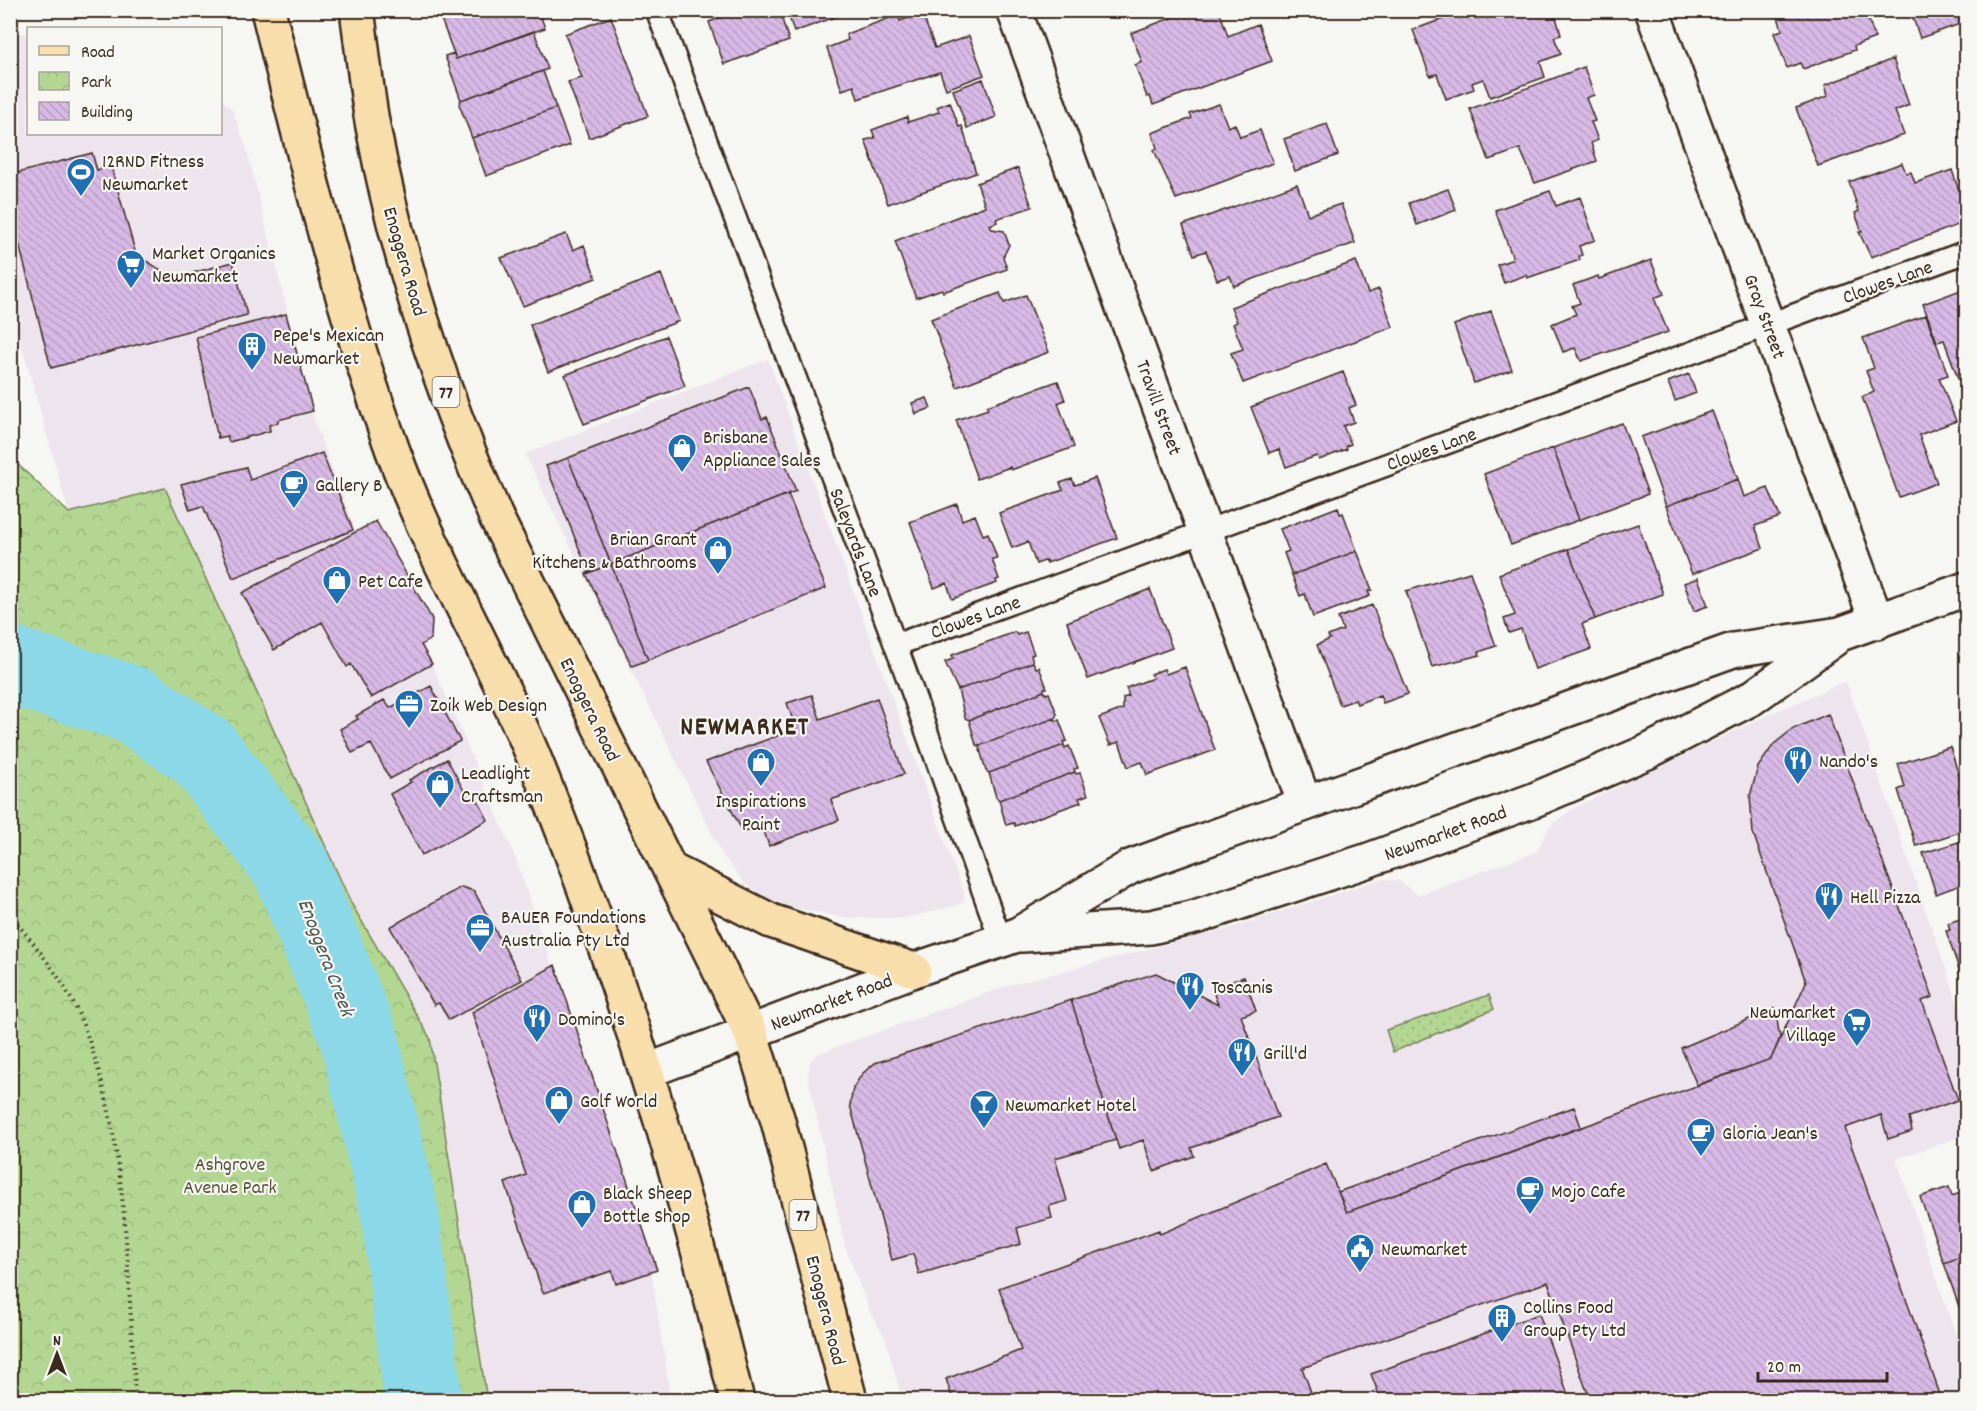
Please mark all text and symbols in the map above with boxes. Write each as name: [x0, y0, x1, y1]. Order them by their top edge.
legend: [27, 27, 222, 135]
text: Road: [81, 41, 115, 66]
text: Park: [81, 71, 112, 96]
text: Building: [81, 101, 133, 126]
place label: 12RND Fitness Newmarket: [102, 149, 204, 200]
sports icon: 12RND Fitness Newmarket: [65, 156, 97, 198]
street label: Enoggera Road: [374, 204, 432, 320]
place label: Market Organics Newmarket: [152, 241, 276, 292]
supermarket icon: Market Organics Newmarket: [115, 248, 147, 290]
street label: Clowes Lane: [1839, 255, 1937, 313]
street label: Gray Street: [1735, 271, 1791, 363]
place label: Pepe's Mexican Newmarket: [273, 323, 384, 374]
building icon: Pepe's Mexican Newmarket: [236, 330, 268, 372]
street label: Travill Street: [1127, 356, 1187, 460]
road number: 77: [432, 377, 460, 407]
street label: Clowes Lane: [1383, 422, 1481, 480]
place label: Brisbane Appliance Sales: [703, 425, 821, 476]
shop icon: Brisbane Appliance Sales: [666, 432, 698, 474]
cafe icon: Gallery B: [278, 468, 310, 510]
place label: Gallery B: [315, 473, 382, 501]
street label: Saleyards Lane: [821, 485, 888, 602]
place label: Brian Grant Kitchens & Bathrooms: [532, 527, 697, 578]
shop icon: Brian Grant Kitchens & Bathrooms: [702, 534, 734, 576]
shop icon: Pet Cafe: [321, 564, 353, 606]
place label: Pet Cafe: [358, 569, 423, 597]
street label: Clowes Lane: [927, 590, 1025, 648]
street label: Enoggera Road: [551, 654, 626, 767]
office icon: Zoik Web Design: [393, 688, 425, 730]
place label: Zoik Web Design: [430, 693, 547, 721]
district label: NEWMARKET: [680, 710, 810, 747]
restaurant icon: Nando's: [1782, 744, 1814, 786]
shop icon: Inspirations Paint: [745, 746, 777, 788]
place label: Nando's: [1819, 749, 1878, 777]
place label: Leadlight Craftsman: [461, 761, 543, 812]
shop icon: Leadlight Craftsman: [424, 768, 456, 810]
place label: Inspirations Paint: [715, 789, 807, 840]
street label: Newmarket Road: [1381, 800, 1511, 870]
restaurant icon: Hell Pizza: [1813, 880, 1845, 922]
place label: Hell Pizza: [1850, 885, 1921, 913]
water label: Enoggera Creek: [288, 895, 361, 1024]
place label: BAUER Foundations Australia Pty Ltd: [501, 905, 646, 956]
office icon: BAUER Foundations Australia Pty Ltd: [464, 912, 496, 954]
street label: Newmarket Road: [767, 968, 897, 1040]
restaurant icon: Toscanis: [1174, 970, 1206, 1012]
place label: Toscanis: [1211, 975, 1273, 1003]
place label: Newmarket Village: [1750, 1000, 1836, 1051]
restaurant icon: Domino's: [521, 1002, 553, 1044]
supermarket icon: Newmarket Village: [1841, 1006, 1873, 1048]
place label: Domino's: [558, 1007, 625, 1035]
restaurant icon: Grill'd: [1226, 1036, 1258, 1078]
place label: Grill'd: [1263, 1041, 1307, 1069]
shop icon: Golf World: [543, 1084, 575, 1126]
bar icon: Newmarket Hotel: [968, 1088, 1000, 1130]
place label: Golf World: [580, 1089, 657, 1117]
place label: Newmarket Hotel: [1005, 1093, 1136, 1121]
cafe icon: Gloria Jean's: [1685, 1116, 1717, 1158]
place label: Gloria Jean's: [1722, 1121, 1818, 1149]
park label: Ashgrove Avenue Park: [183, 1152, 277, 1203]
cafe icon: Mojo Cafe: [1514, 1174, 1546, 1216]
place label: Mojo Cafe: [1551, 1179, 1626, 1207]
place label: Black Sheep Bottle Shop: [603, 1181, 692, 1232]
shop icon: Black Sheep Bottle Shop: [566, 1188, 598, 1230]
road number: 77: [790, 1200, 816, 1230]
public building icon: Newmarket: [1344, 1232, 1376, 1274]
place label: Newmarket: [1381, 1237, 1467, 1265]
street label: Enoggera Road: [797, 1253, 851, 1369]
place label: Collins Food Group Pty Ltd: [1523, 1295, 1626, 1346]
building icon: Collins Food Group Pty Ltd: [1486, 1302, 1518, 1344]
north arrow: [27, 1324, 87, 1384]
text: N: [53, 1330, 61, 1353]
scale bar: [1758, 1345, 1887, 1383]
text: 20 m: [1767, 1356, 1801, 1381]

